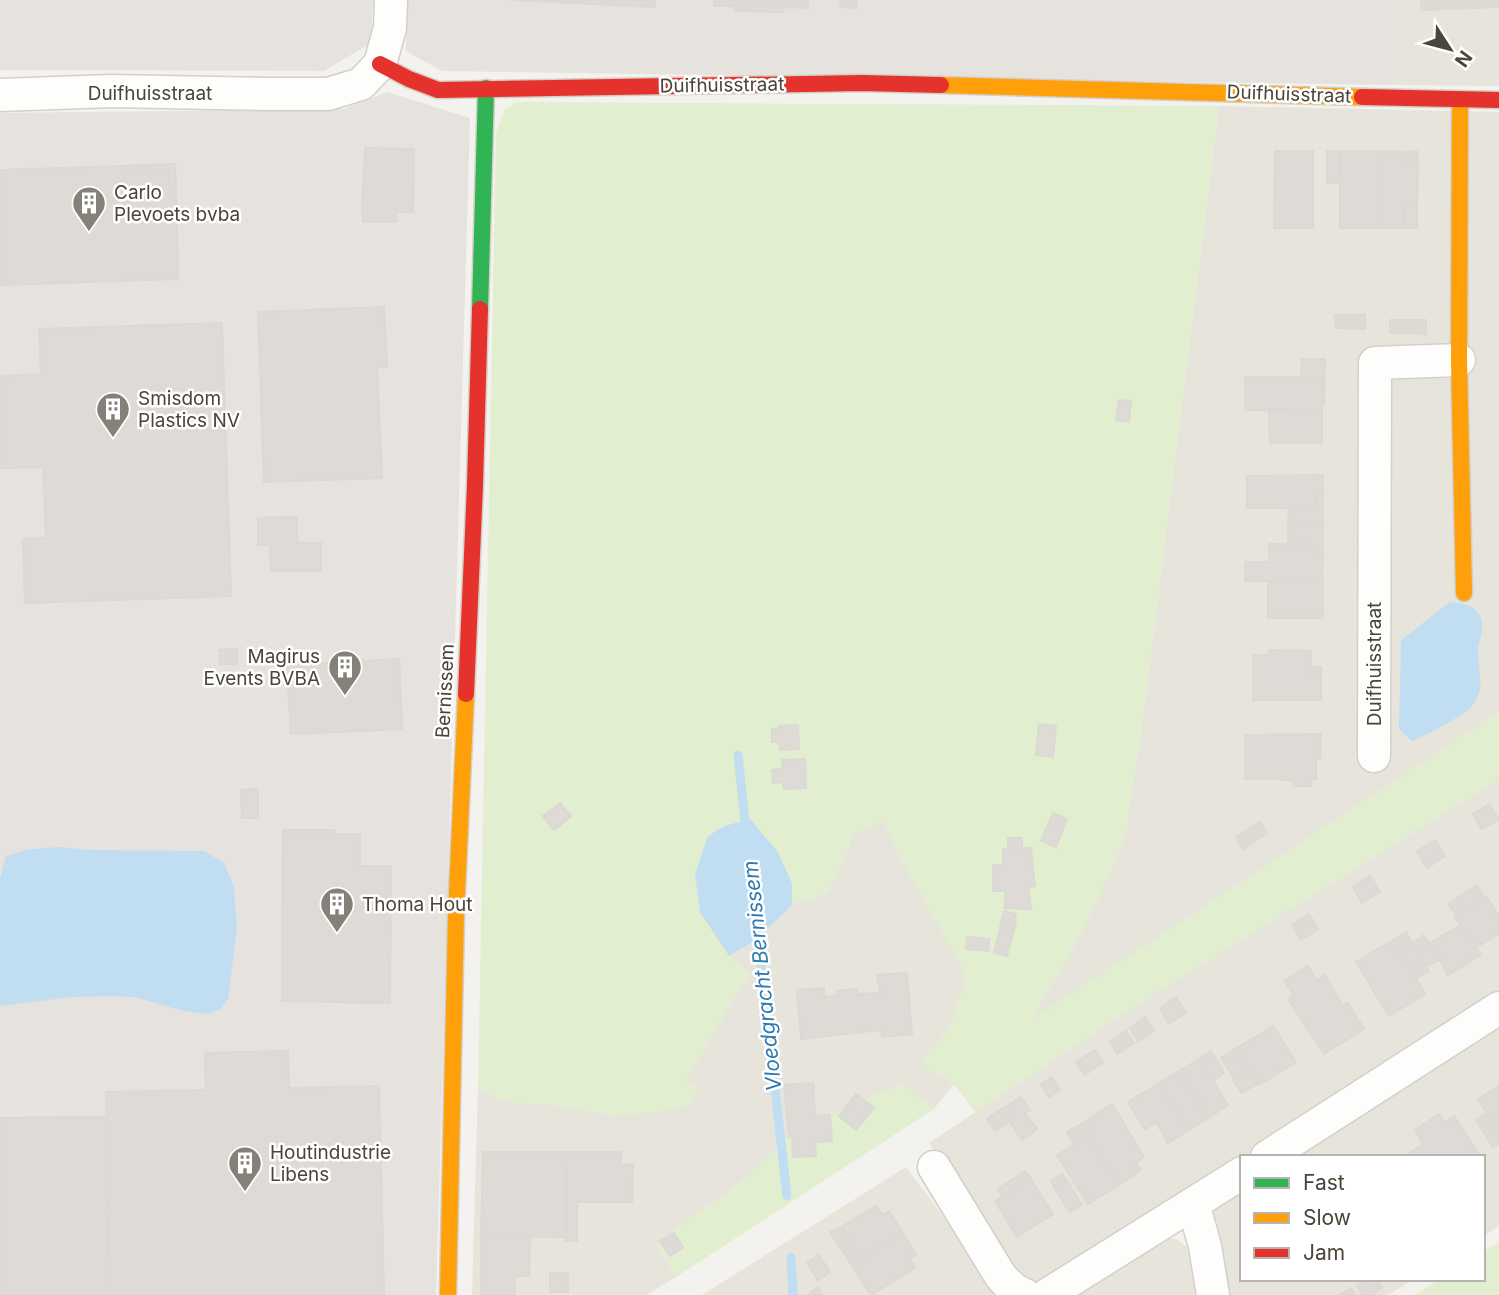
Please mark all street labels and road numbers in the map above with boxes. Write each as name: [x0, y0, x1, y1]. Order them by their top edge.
street label: Duifhuisstraat: [659, 72, 785, 98]
street label: Duifhuisstraat: [1226, 80, 1352, 108]
street label: Duifhuisstraat: [88, 82, 212, 105]
street label: Duifhuisstraat: [1363, 602, 1386, 726]
street label: Bernissem: [431, 643, 459, 739]

